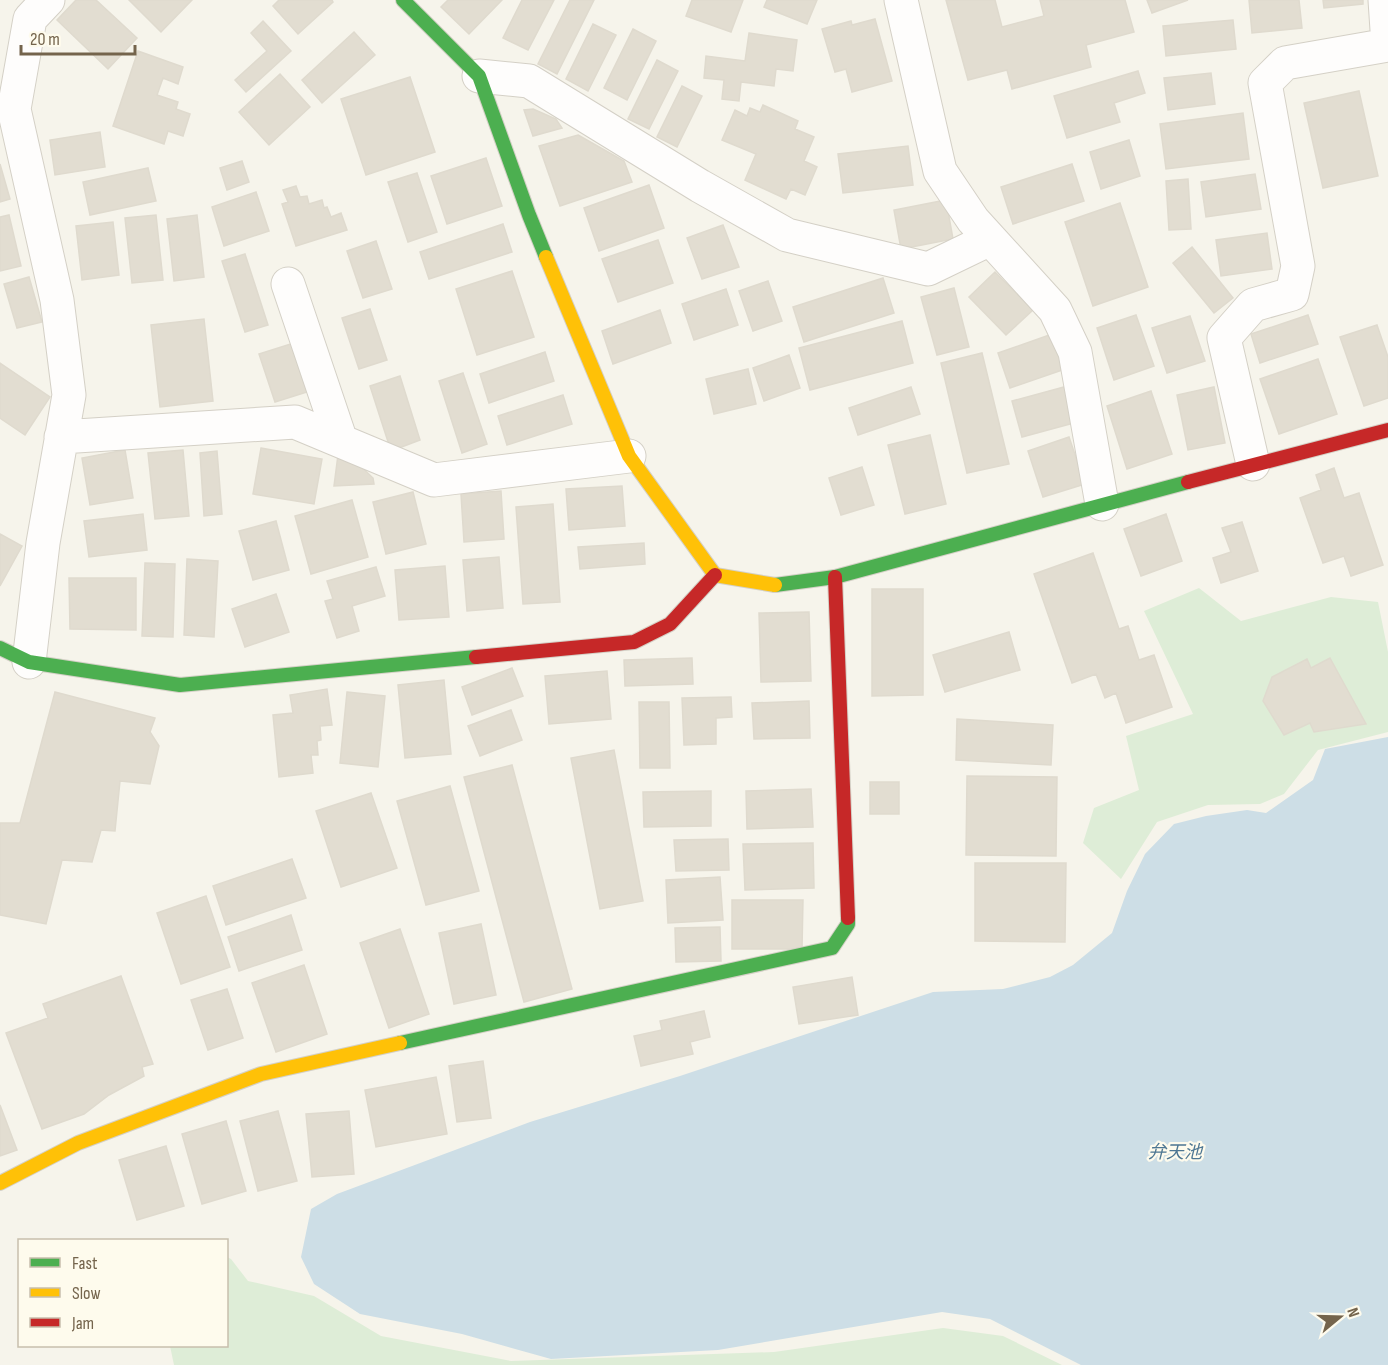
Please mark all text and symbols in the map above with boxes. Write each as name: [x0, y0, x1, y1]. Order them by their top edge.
scale bar: [21, 18, 135, 56]
text: 20 m: [30, 29, 60, 50]
water label: 弁天池: [1148, 1142, 1204, 1163]
legend: [18, 1239, 228, 1347]
text: Fast: [72, 1253, 98, 1274]
text: Slow: [72, 1283, 101, 1304]
north arrow: [1310, 1287, 1370, 1347]
text: N: [1342, 1305, 1363, 1320]
text: Jam: [71, 1313, 94, 1334]

